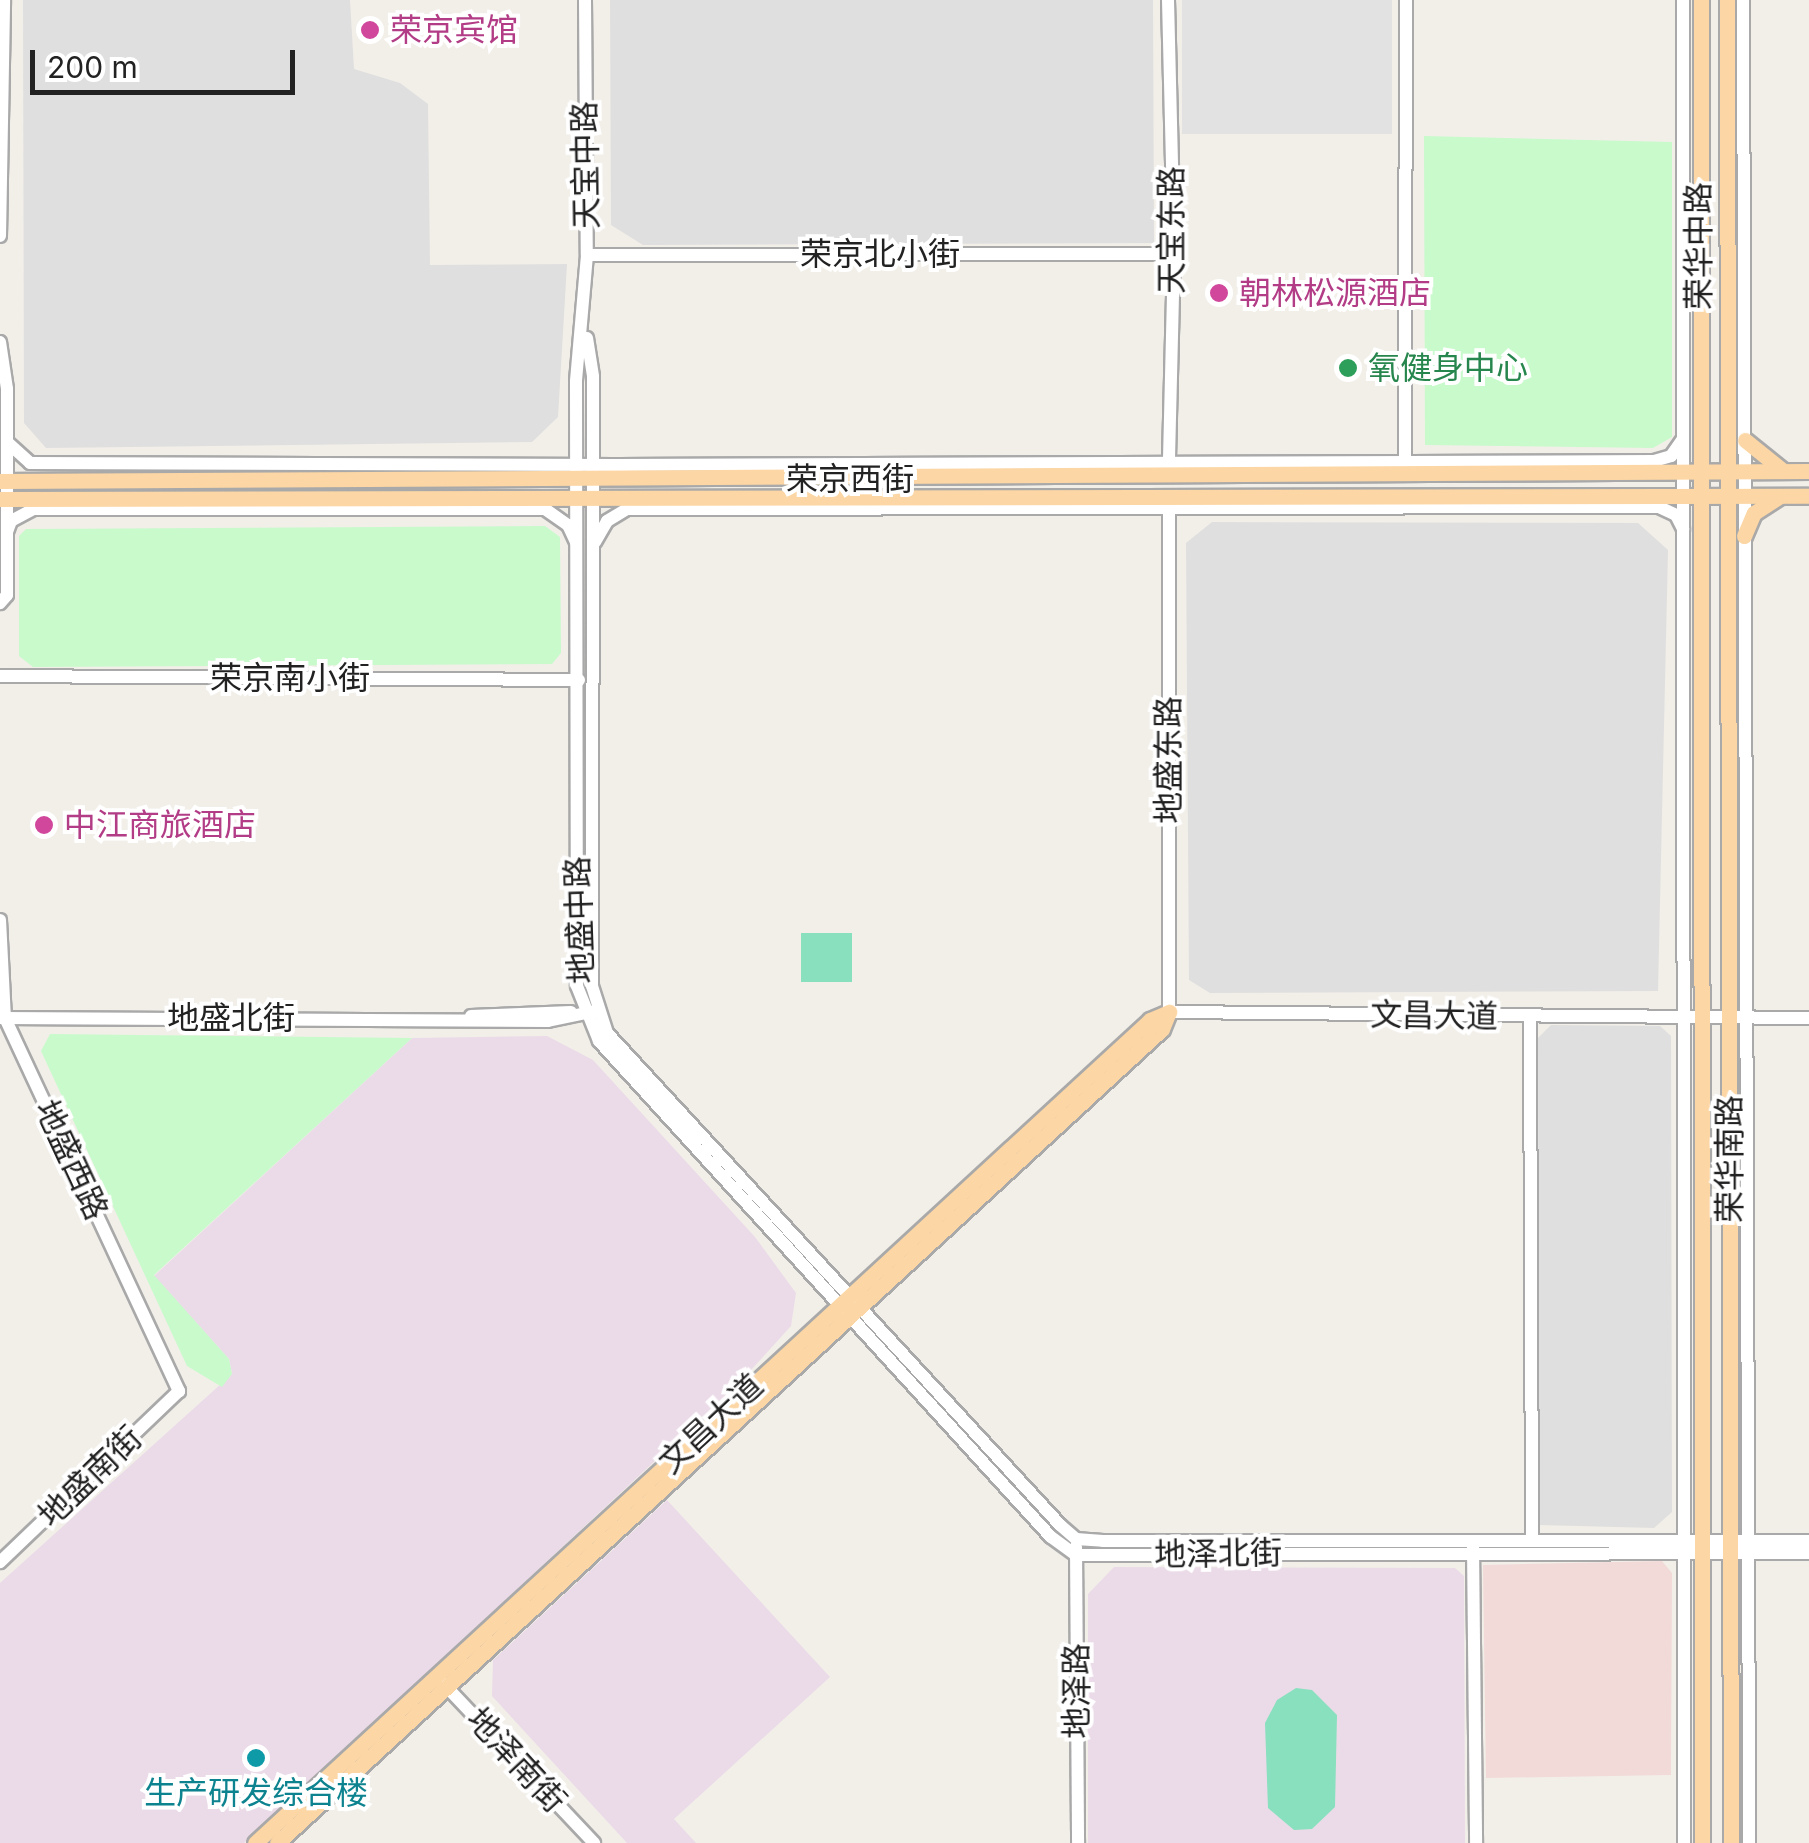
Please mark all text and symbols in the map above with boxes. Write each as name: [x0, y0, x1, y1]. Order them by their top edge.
place label: 荣京宾馆: [390, 11, 518, 49]
marker: 荣京宾馆: [359, 19, 381, 41]
scale bar: [35, 30, 300, 92]
text: 200 m: [47, 49, 138, 85]
street label: 天宝中路: [566, 101, 606, 229]
street label: 天宝东路: [1153, 166, 1191, 294]
street label: 荣华中路: [1680, 182, 1718, 310]
street label: 荣京北小街: [800, 235, 960, 273]
place label: 朝林松源酒店: [1239, 274, 1431, 312]
marker: 朝林松源酒店: [1208, 282, 1230, 304]
place label: 氧健身中心: [1368, 349, 1528, 387]
marker: 氧健身中心: [1337, 357, 1359, 379]
street label: 荣京西街: [786, 460, 914, 498]
street label: 荣京南小街: [210, 659, 370, 697]
street label: 地盛东路: [1150, 696, 1188, 824]
place label: 中江商旅酒店: [64, 806, 256, 844]
marker: 中江商旅酒店: [33, 814, 55, 836]
street label: 地盛中路: [559, 855, 601, 985]
street label: 文昌大道: [1370, 996, 1498, 1036]
street label: 地盛北街: [167, 999, 295, 1037]
street label: 地盛西路: [27, 1094, 115, 1226]
street label: 荣华南路: [1711, 1095, 1749, 1223]
street label: 文昌大道: [651, 1366, 771, 1482]
street label: 地盛南街: [31, 1419, 149, 1535]
street label: 地泽北街: [1154, 1534, 1282, 1574]
street label: 地泽路: [1058, 1643, 1096, 1739]
street label: 地泽南街: [458, 1700, 574, 1820]
marker: 生产研发综合楼: [245, 1747, 267, 1769]
place label: 生产研发综合楼: [144, 1774, 368, 1812]

